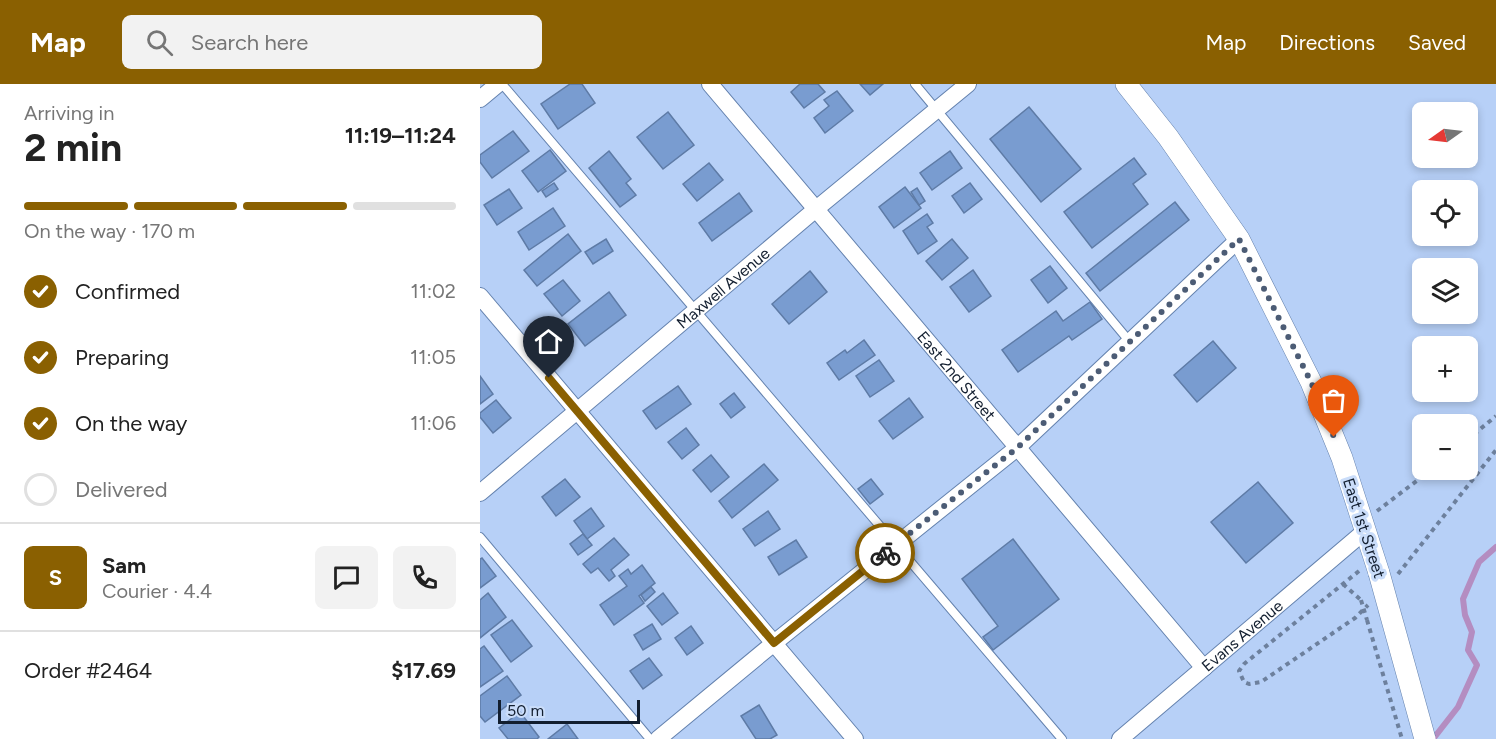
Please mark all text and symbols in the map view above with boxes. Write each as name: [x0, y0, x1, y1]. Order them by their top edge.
search box: [122, 15, 542, 69]
text: Map: [30, 25, 86, 59]
icon: search: [143, 26, 176, 59]
text: Search here: [191, 29, 308, 56]
text: Map: [1205, 30, 1246, 55]
text: Directions: [1279, 30, 1375, 55]
text: Saved: [1408, 30, 1466, 55]
text: Arriving in: [24, 101, 114, 125]
north arrow: [1412, 102, 1478, 168]
map controls: [1412, 102, 1478, 480]
text: 11:19–11:24: [345, 122, 456, 149]
text: 2 min: [24, 124, 122, 171]
button: locate: [1412, 180, 1478, 246]
text: On the way · 170 m: [24, 219, 195, 243]
street label: Maxwell Avenue: [673, 243, 773, 332]
button: layers: [1412, 258, 1478, 324]
icon: check: [24, 275, 57, 308]
text: Confirmed: [75, 278, 180, 305]
text: 11:02: [410, 279, 456, 303]
pin: [523, 316, 574, 378]
icon: home: [532, 325, 565, 358]
street label: East 2nd Street: [914, 327, 1000, 424]
button: +: [1412, 336, 1478, 402]
icon: check: [24, 341, 57, 374]
text: Preparing: [75, 344, 169, 371]
text: 11:05: [410, 345, 456, 369]
pin: [1308, 375, 1359, 437]
icon: bag: [1317, 384, 1350, 417]
icon: check: [24, 407, 57, 440]
text: On the way: [75, 410, 187, 437]
text: 11:06: [410, 411, 456, 435]
button: −: [1412, 414, 1478, 480]
text: Delivered: [75, 476, 168, 503]
street label: East 1st Street: [1339, 476, 1389, 580]
courier: [855, 523, 915, 583]
icon: bike: [869, 537, 902, 570]
button: chat: [315, 546, 378, 609]
button: phone: [393, 546, 456, 609]
text: Sam: [102, 552, 146, 579]
text: S: [49, 564, 62, 591]
text: Courier · 4.4: [102, 579, 212, 603]
street label: Evans Avenue: [1198, 596, 1287, 675]
text: Order #2464: [24, 657, 152, 684]
text: $17.69: [391, 657, 456, 684]
scale bar: [498, 697, 640, 724]
text: 50 m: [507, 701, 544, 720]

